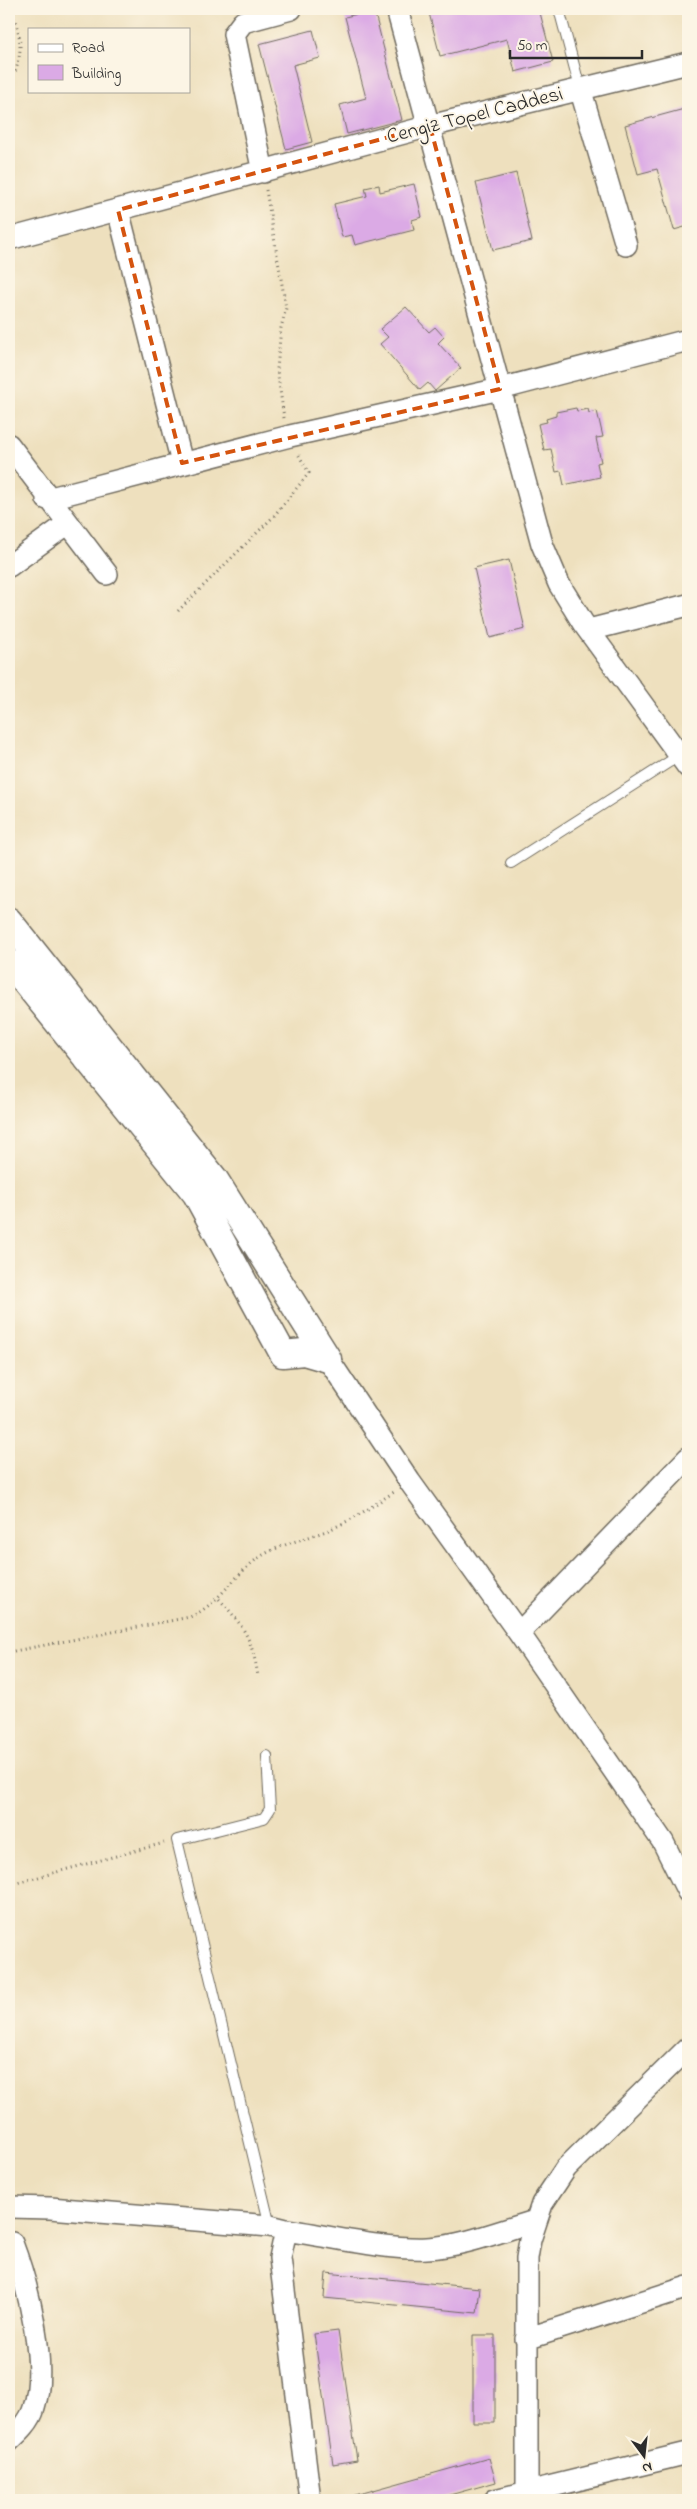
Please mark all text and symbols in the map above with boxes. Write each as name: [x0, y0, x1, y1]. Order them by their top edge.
legend: [28, 28, 190, 92]
scale bar: [510, 28, 642, 60]
text: 50 m: [517, 35, 548, 57]
text: Road: [72, 37, 105, 59]
text: Building: [71, 63, 121, 86]
street label: Cengiz Topel Caddesi: [384, 80, 567, 154]
north arrow: [620, 2432, 670, 2482]
text: N: [640, 2456, 654, 2478]

